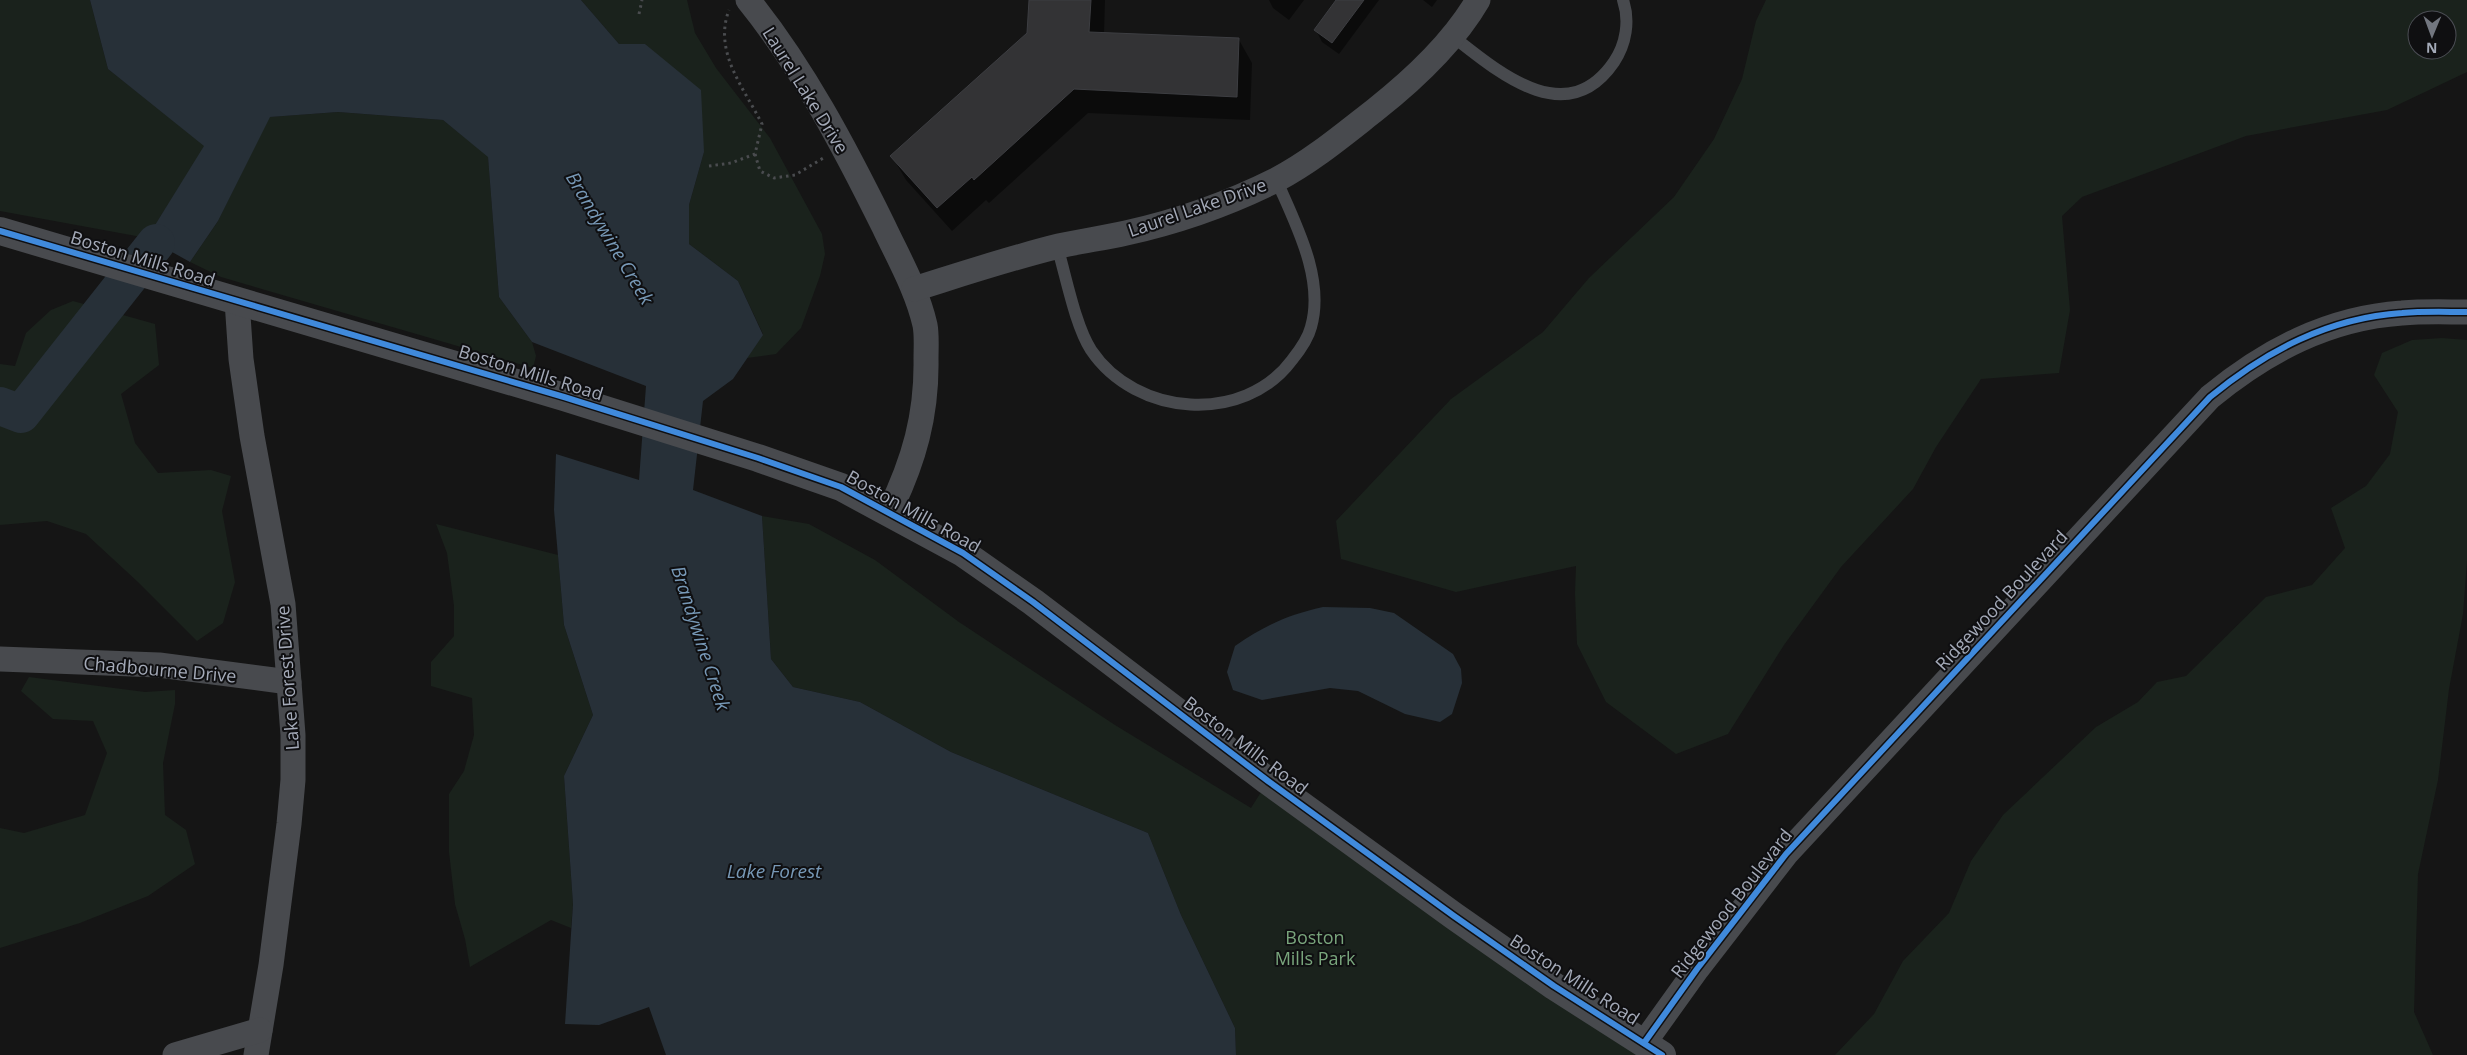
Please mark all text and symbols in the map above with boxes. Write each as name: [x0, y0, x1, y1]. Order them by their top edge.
north arrow: [2407, 10, 2457, 60]
street label: Laurel Lake Drive: [757, 22, 855, 158]
text: N: [2426, 39, 2438, 58]
water label: Brandywine Creek: [560, 167, 660, 310]
street label: Laurel Lake Drive: [1125, 172, 1269, 242]
street label: Boston Mills Road: [68, 225, 218, 291]
street label: Boston Mills Road: [456, 339, 606, 405]
street label: Boston Mills Road: [843, 464, 985, 558]
street label: Ridgewood Boulevard: [1930, 525, 2072, 675]
water label: Brandywine Creek: [665, 562, 737, 714]
street label: Lake Forest Drive: [270, 605, 304, 751]
street label: Chadbourne Drive: [82, 650, 238, 688]
street label: Boston Mills Road: [1179, 690, 1313, 800]
street label: Ridgewood Boulevard: [1665, 823, 1797, 983]
water label: Lake Forest: [727, 858, 822, 884]
park label: Boston Mills Park: [1275, 925, 1356, 970]
street label: Boston Mills Road: [1506, 928, 1644, 1030]

